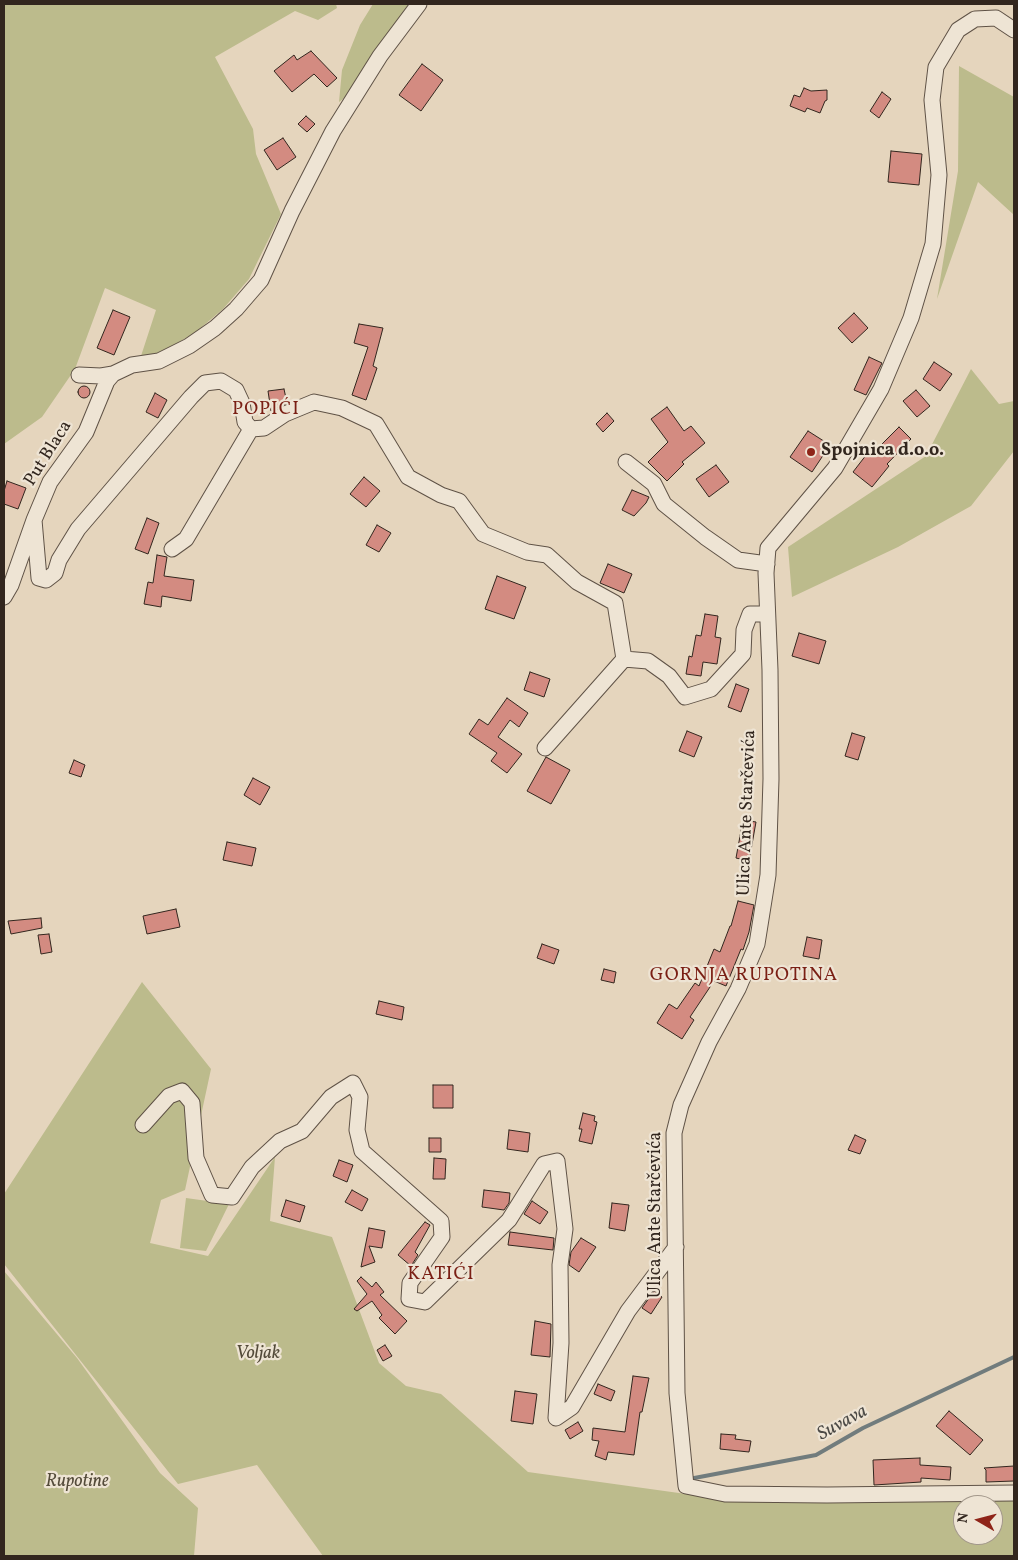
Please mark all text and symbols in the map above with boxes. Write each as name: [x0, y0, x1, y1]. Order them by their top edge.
district label: POPIĆI: [231, 400, 301, 422]
street label: Put Blaca: [20, 417, 78, 491]
place label: Spojnica d.o.o.: [821, 441, 944, 463]
marker: Spojnica d.o.o.: [805, 446, 817, 458]
street label: Ulica Ante Starčevića: [734, 730, 762, 896]
district label: GORNJA RUPOTINA: [648, 966, 840, 988]
street label: Ulica Ante Starčevića: [646, 1132, 668, 1298]
district label: KATIĆI: [407, 1265, 475, 1287]
park label: Voljak: [236, 1344, 280, 1366]
water label: Suvava: [814, 1401, 872, 1447]
park label: Rupotine: [45, 1472, 109, 1494]
north arrow: [953, 1495, 1003, 1545]
text: N: [954, 1512, 974, 1524]

